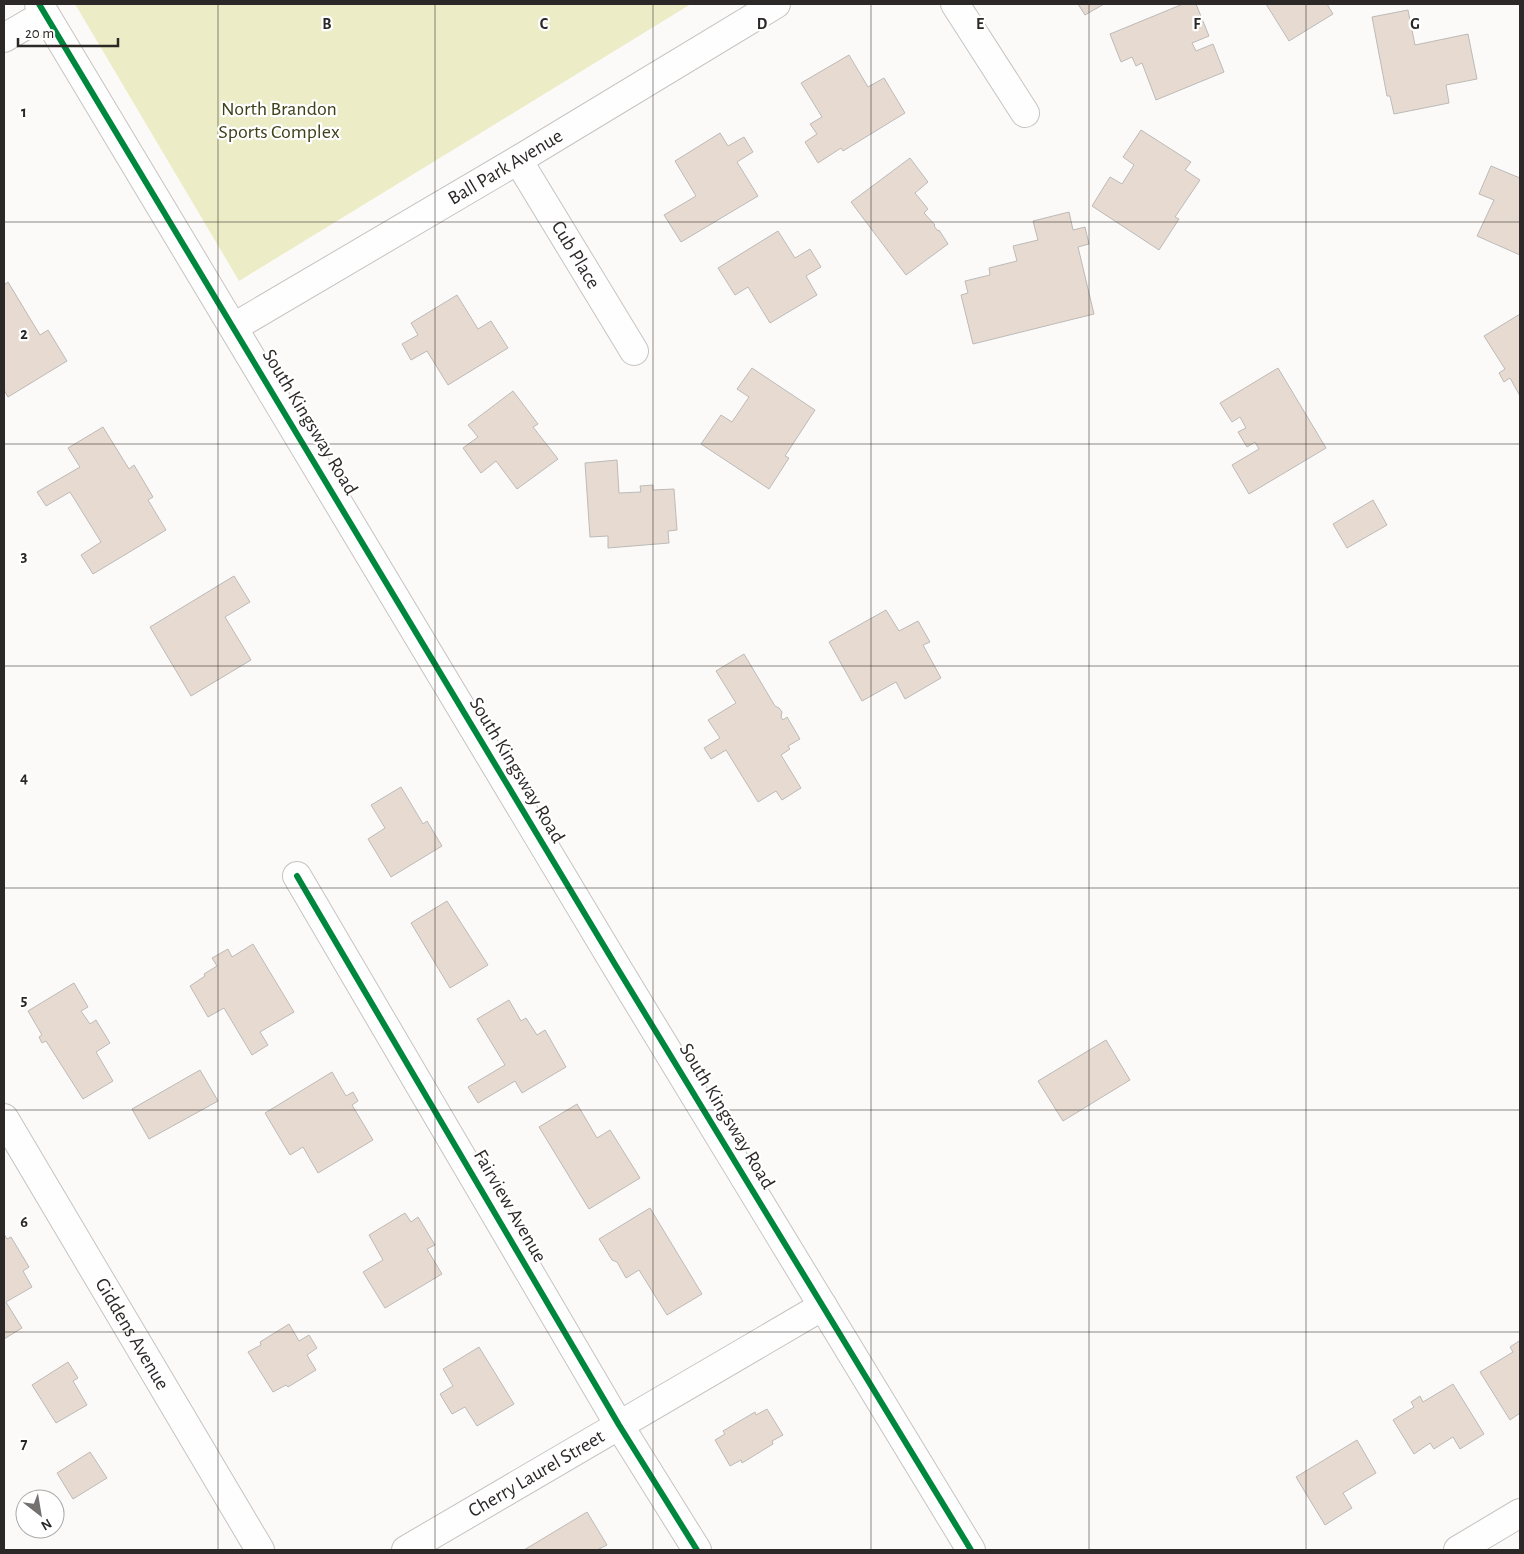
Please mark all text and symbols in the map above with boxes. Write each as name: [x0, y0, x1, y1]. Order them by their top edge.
scale bar: [18, 15, 118, 47]
text: B: [322, 16, 332, 32]
text: C: [540, 16, 549, 32]
text: D: [757, 16, 768, 32]
text: E: [976, 16, 984, 32]
text: F: [1193, 16, 1201, 32]
text: G: [1410, 16, 1420, 32]
text: 20 m: [25, 26, 54, 41]
park label: North Brandon Sports Complex: [218, 99, 340, 142]
text: 1: [21, 104, 27, 120]
street label: Ball Park Avenue: [445, 125, 566, 209]
street label: Cub Place: [547, 217, 604, 292]
text: 2: [20, 326, 28, 342]
street label: South Kingsway Road: [259, 346, 361, 498]
text: 3: [21, 548, 28, 564]
street label: South Kingsway Road: [466, 694, 568, 846]
text: 4: [20, 770, 28, 786]
text: 5: [21, 992, 28, 1008]
street label: South Kingsway Road: [676, 1040, 778, 1192]
street label: Fairview Avenue: [470, 1146, 550, 1266]
text: 6: [20, 1214, 28, 1230]
street label: Giddens Avenue: [91, 1275, 173, 1393]
street label: Cherry Laurel Street: [465, 1426, 608, 1521]
text: 7: [21, 1436, 28, 1452]
north arrow: [15, 1489, 65, 1539]
text: N: [38, 1516, 54, 1533]

